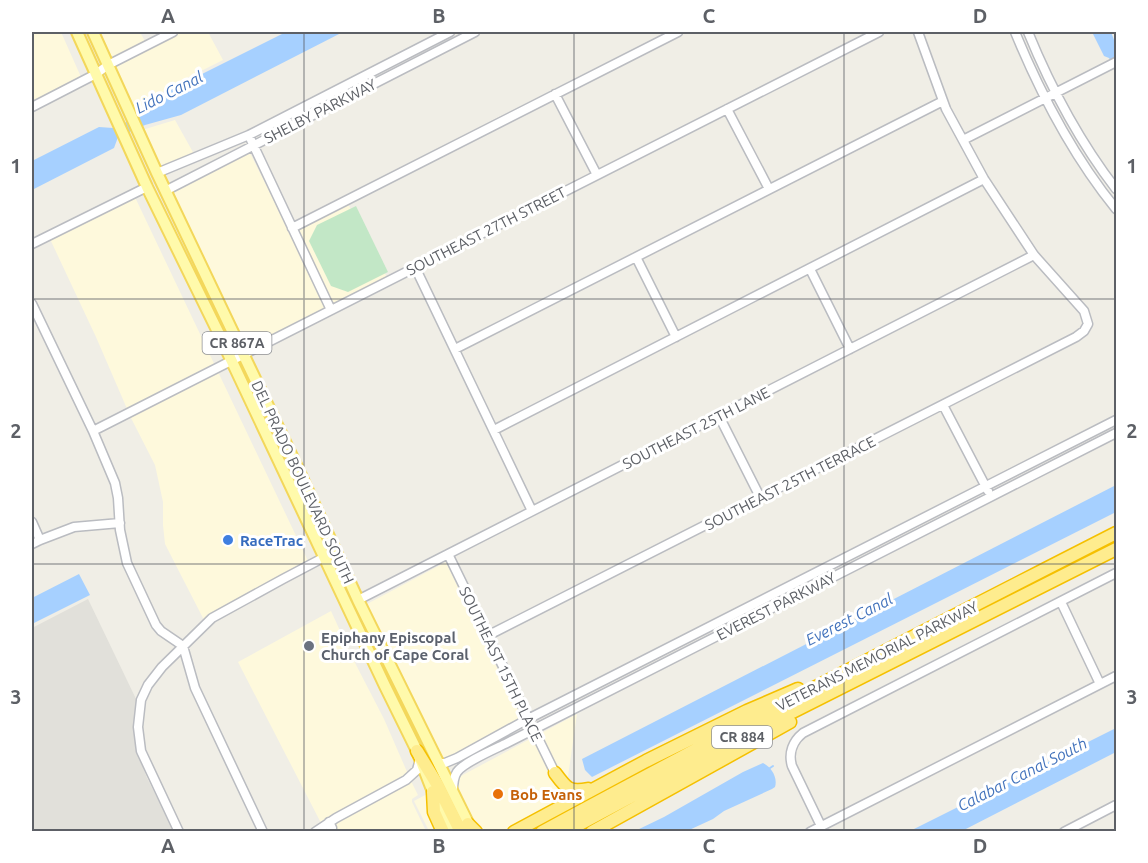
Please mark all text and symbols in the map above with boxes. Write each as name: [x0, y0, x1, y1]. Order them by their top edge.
text: A: [161, 4, 175, 27]
text: B: [432, 4, 446, 27]
text: C: [703, 4, 716, 27]
text: D: [973, 4, 987, 27]
water label: Lido Canal: [132, 67, 206, 117]
street label: SHELBY PARKWAY: [261, 75, 379, 147]
text: 1: [10, 154, 22, 177]
text: 1: [1126, 154, 1138, 177]
street label: SOUTHEAST 27TH STREET: [403, 183, 569, 279]
road number: CR 867A: [202, 332, 272, 354]
street label: DEL PRADO BOULEVARD SOUTH: [248, 378, 358, 586]
street label: SOUTHEAST 25TH LANE: [620, 383, 772, 473]
text: 2: [10, 419, 22, 442]
text: 2: [1126, 419, 1138, 442]
street label: SOUTHEAST 25TH TERRACE: [702, 433, 878, 533]
place label: RaceTrac: [240, 532, 303, 549]
marker: RaceTrac: [221, 533, 235, 547]
street label: EVEREST PARKWAY: [714, 568, 839, 643]
street label: SOUTHEAST 15TH PLACE: [456, 584, 546, 744]
water label: Everest Canal: [802, 589, 896, 649]
street label: VETERANS MEMORIAL PARKWAY: [773, 597, 981, 714]
place label: Epiphany Episcopal Church of Cape Coral: [321, 629, 469, 663]
marker: Epiphany Episcopal Church of Cape Coral: [302, 639, 316, 653]
text: 3: [10, 685, 22, 708]
text: 3: [1126, 685, 1138, 708]
road number: CR 884: [712, 726, 772, 748]
water label: Calabar Canal South: [954, 734, 1090, 814]
place label: Bob Evans: [510, 786, 582, 803]
marker: Bob Evans: [491, 787, 505, 801]
text: A: [161, 834, 175, 857]
text: B: [432, 834, 446, 857]
text: C: [703, 834, 716, 857]
text: D: [973, 834, 987, 857]

